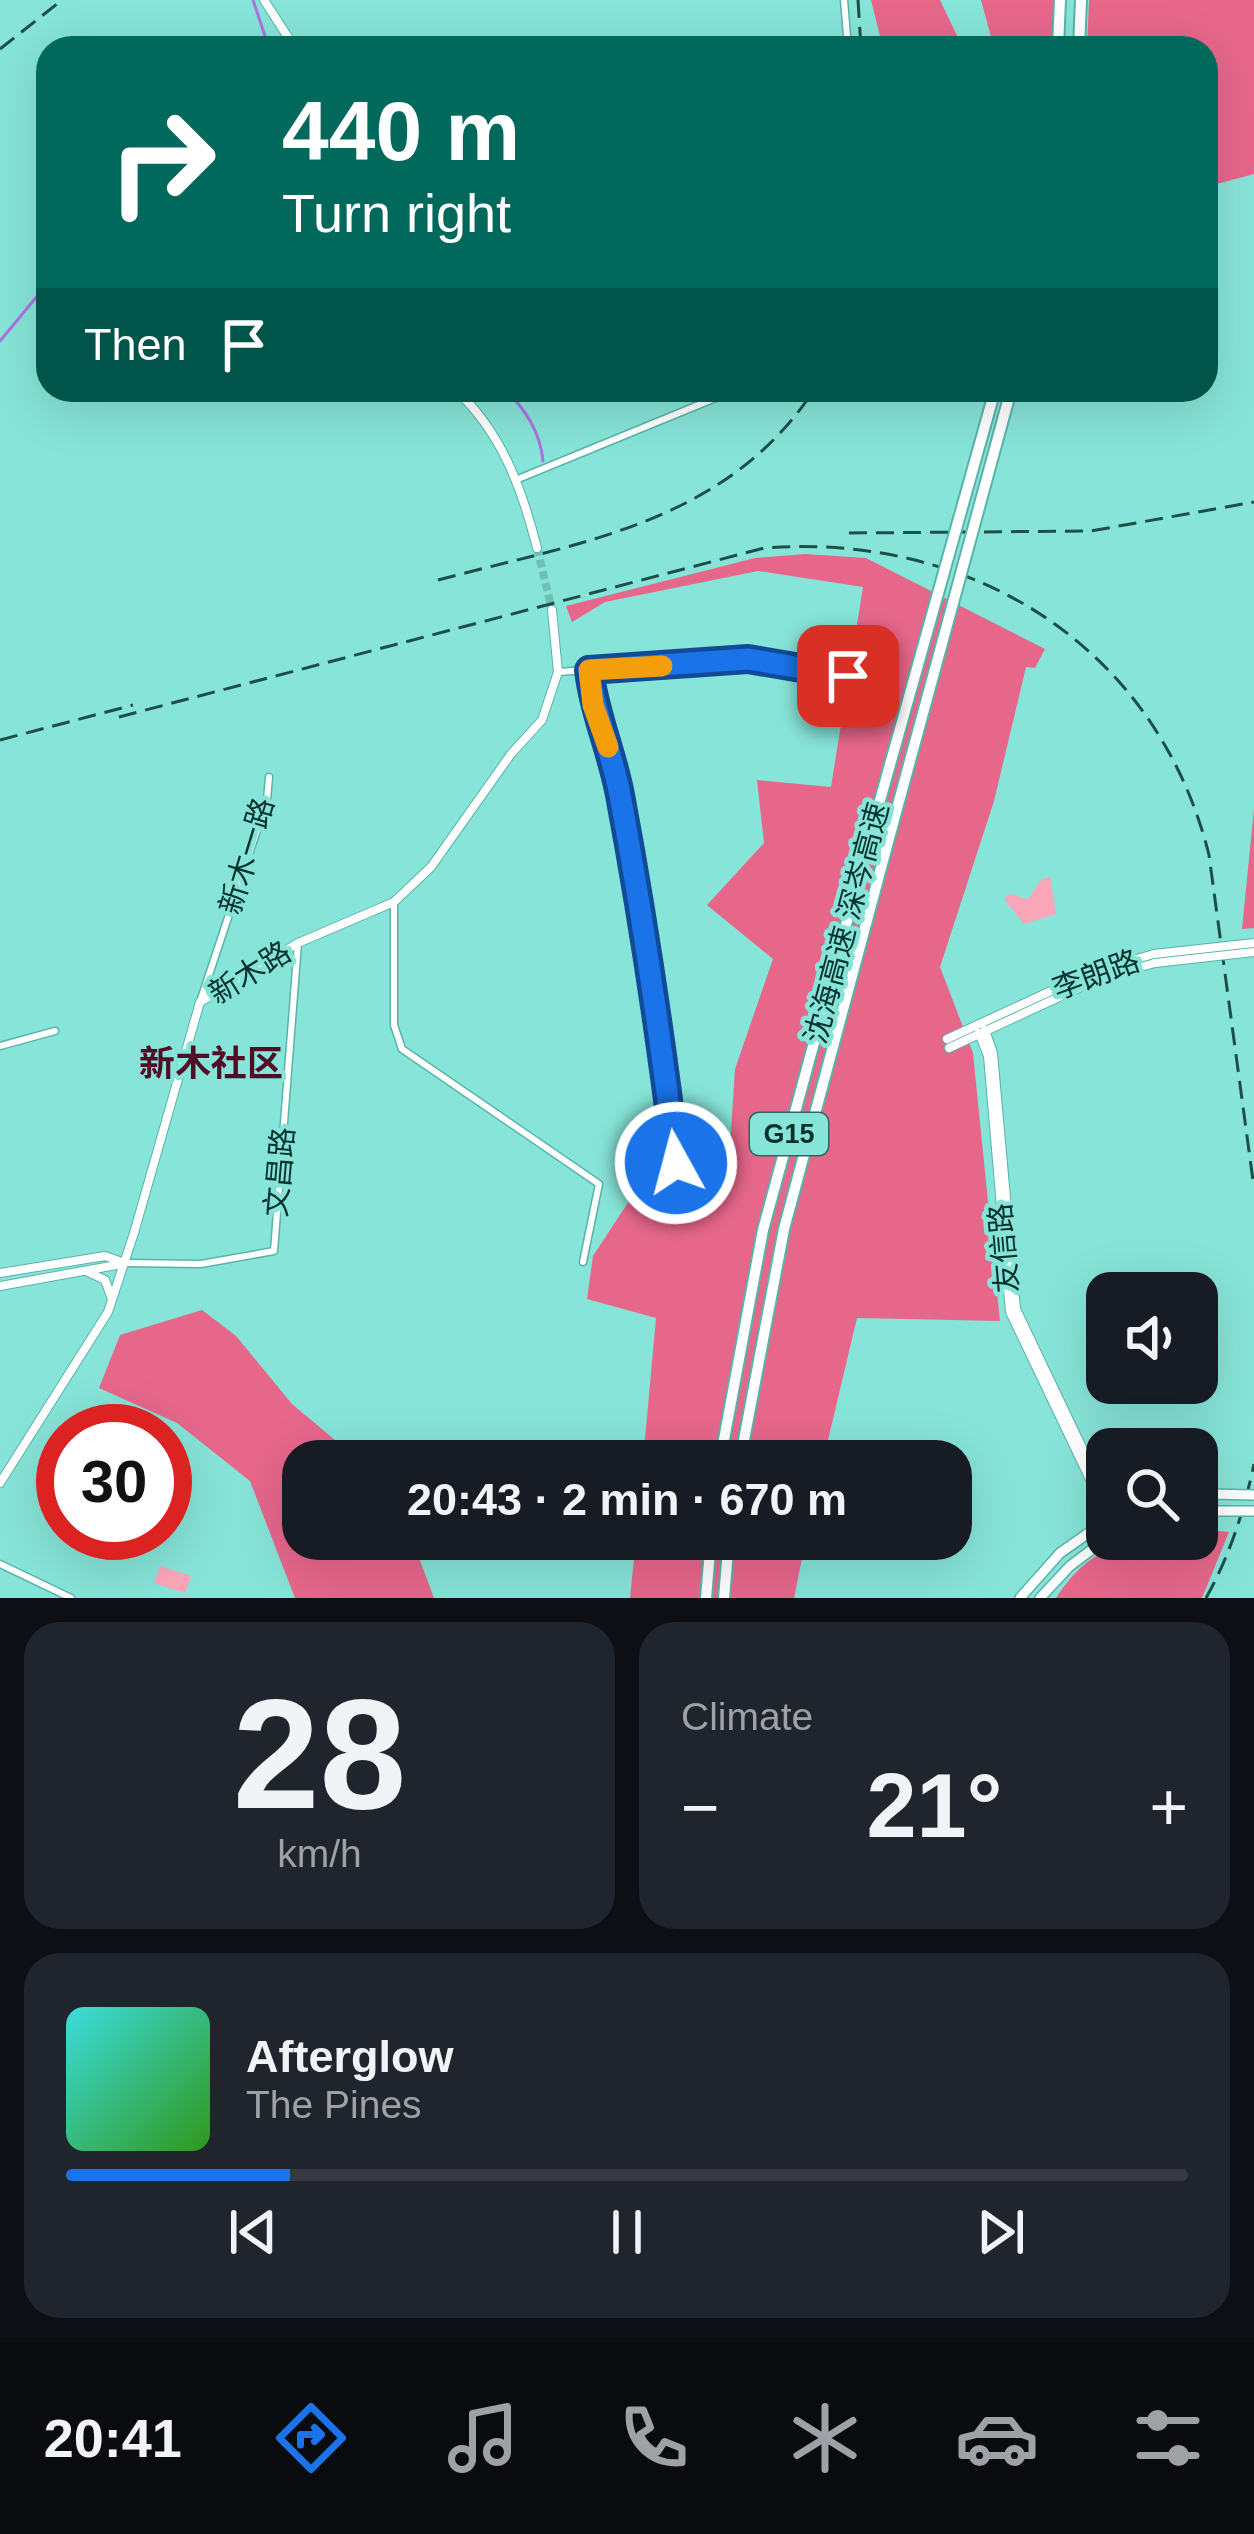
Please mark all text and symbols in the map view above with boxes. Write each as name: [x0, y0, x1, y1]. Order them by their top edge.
icon: right: [84, 84, 240, 240]
text: 440 m: [282, 84, 520, 178]
text: Turn right: [282, 183, 511, 243]
icon: arrive: [211, 312, 277, 378]
text: Then: [84, 319, 187, 370]
pin: [797, 625, 899, 727]
icon: arrive: [815, 643, 881, 709]
street label: 新木一路: [213, 794, 280, 918]
street label: 沈海高速 深岑高速: [798, 799, 895, 1047]
street label: 新木路: [203, 935, 297, 1010]
street label: 李朗路: [1048, 944, 1144, 1005]
district label: 新木社区: [139, 1043, 283, 1084]
position arrow: [613, 1100, 739, 1226]
road number: G15: [750, 1113, 828, 1155]
street label: 文昌路: [259, 1126, 300, 1218]
street label: 友信路: [983, 1202, 1024, 1294]
map controls: [1086, 1272, 1218, 1560]
button: sound: [1086, 1272, 1218, 1404]
speed limit sign: 30: [36, 1404, 192, 1560]
button: search: [1086, 1428, 1218, 1560]
text: 20:43 · 2 min · 670 m: [407, 1474, 847, 1525]
text: 28: [233, 1667, 406, 1841]
text: Climate: [681, 1695, 813, 1738]
text: 21°: [866, 1756, 1003, 1856]
text: −: [681, 1770, 720, 1844]
text: +: [1149, 1770, 1188, 1844]
text: km/h: [277, 1832, 362, 1875]
text: Afterglow: [246, 2031, 454, 2082]
text: The Pines: [246, 2083, 422, 2126]
icon: previous: [220, 2199, 286, 2265]
icon: pause: [594, 2199, 660, 2265]
icon: next: [968, 2199, 1034, 2265]
icon: directions: [269, 2396, 353, 2480]
icon: music: [441, 2396, 525, 2480]
icon: phone: [612, 2396, 696, 2480]
icon: climate: [783, 2396, 867, 2480]
icon: car: [955, 2396, 1039, 2480]
icon: filters: [1126, 2396, 1210, 2480]
text: 20:41: [44, 2408, 182, 2468]

